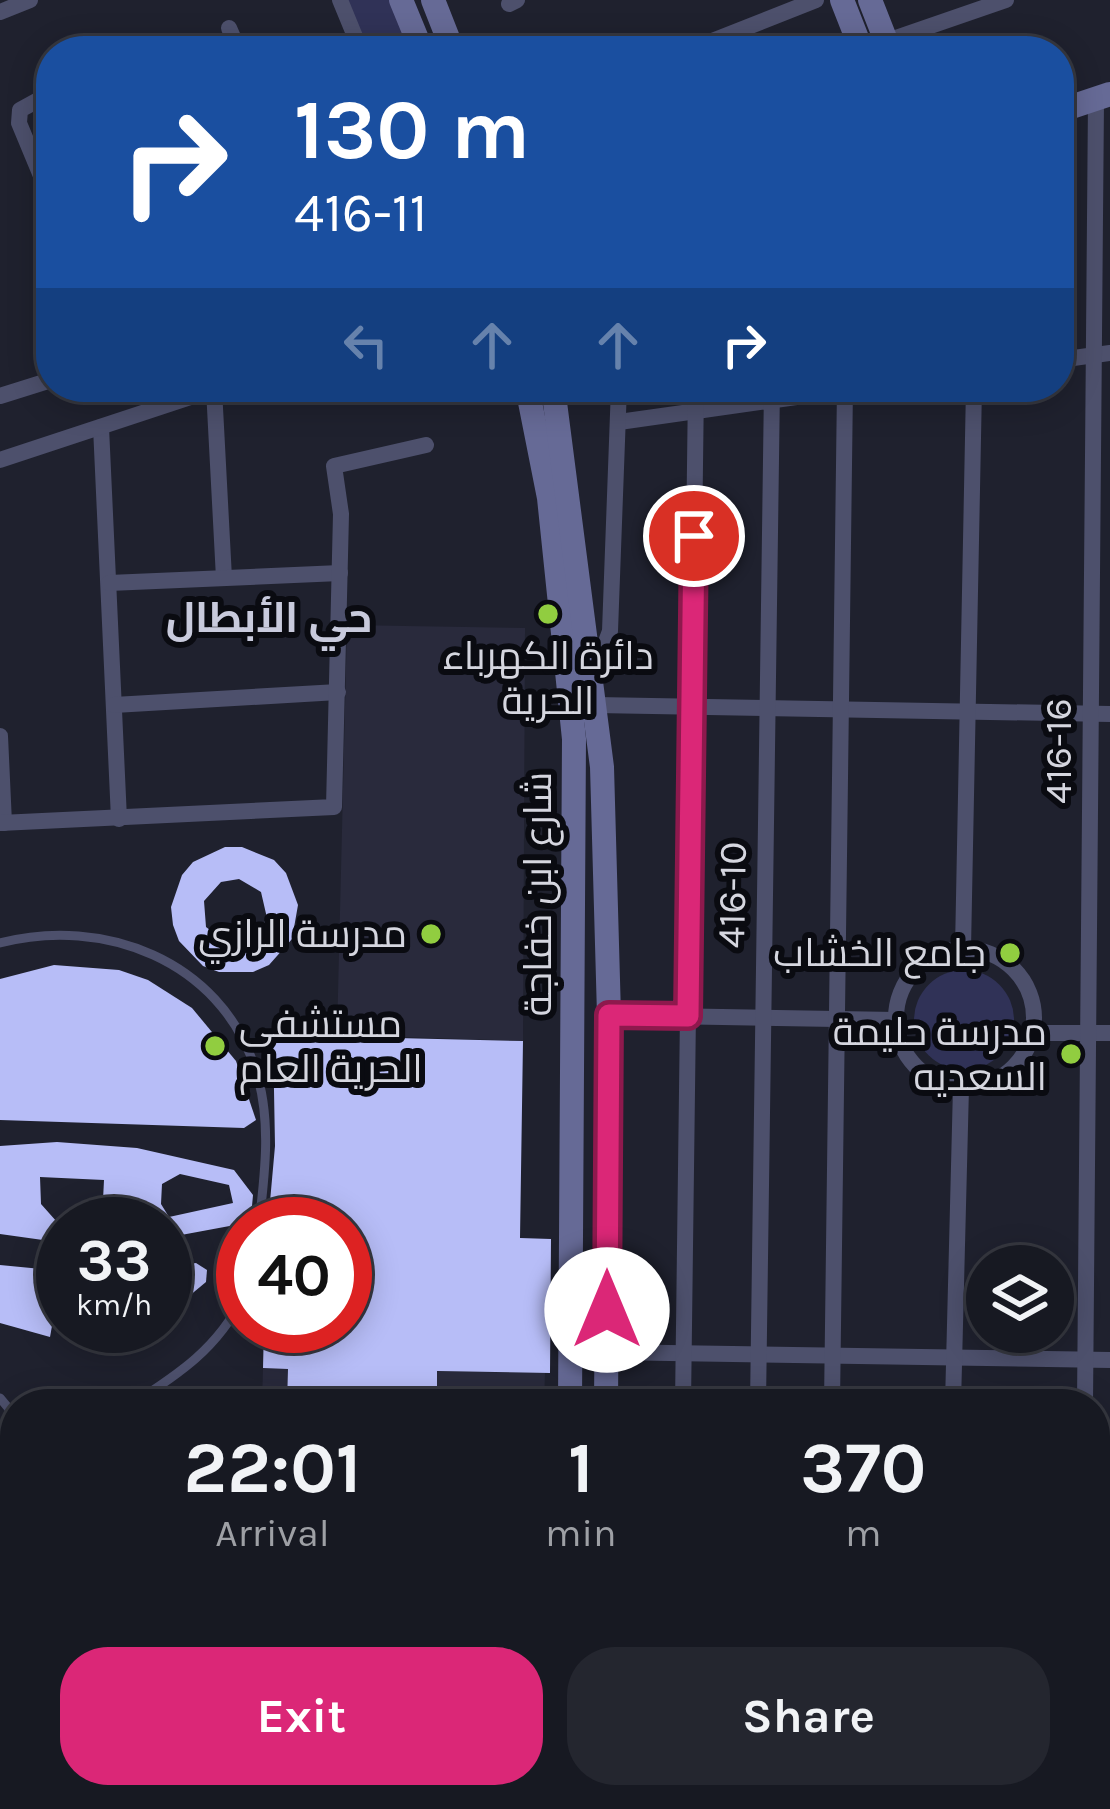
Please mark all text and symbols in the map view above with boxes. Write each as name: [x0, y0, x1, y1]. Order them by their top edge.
text: 130 m: [294, 81, 530, 179]
icon: right: [96, 84, 252, 240]
text: 416-11: [294, 181, 427, 245]
icon: left: [333, 312, 399, 378]
icon: ahead: [459, 312, 525, 378]
icon: ahead: [585, 312, 651, 378]
icon: right: [711, 312, 777, 378]
pin: [643, 485, 745, 587]
icon: arrive: [661, 503, 727, 569]
district label: حي الأبطال: [166, 593, 372, 651]
marker: دائرة الكهرباء الحرية: [535, 601, 561, 627]
place label: دائرة الكهرباء الحرية: [443, 633, 653, 724]
street label: 416-16: [1035, 698, 1081, 804]
street label: شارع ابن خفاجة: [515, 772, 564, 1016]
street label: 416-10: [708, 841, 756, 949]
place label: مدرسة الرازي: [198, 911, 407, 964]
marker: مدرسة الرازي: [418, 921, 444, 947]
place label: جامع الخشاب: [773, 930, 986, 979]
marker: جامع الخشاب: [997, 940, 1023, 966]
place label: مستشفى الحرية العام: [239, 1001, 423, 1095]
place label: مدرسة حليمة السعديه: [833, 1009, 1047, 1100]
marker: مستشفى الحرية العام: [202, 1033, 228, 1059]
marker: مدرسة حليمة السعديه: [1058, 1041, 1084, 1067]
speed limit sign: 40: [216, 1197, 372, 1353]
text: 33: [77, 1225, 151, 1295]
map controls: [966, 1245, 1074, 1353]
button: layers: [966, 1245, 1074, 1353]
position arrow: [544, 1247, 670, 1373]
text: km/h: [76, 1287, 152, 1323]
text: 22:01: [184, 1426, 361, 1510]
text: 1: [568, 1426, 594, 1510]
text: 370: [800, 1426, 926, 1510]
text: Arrival: [215, 1510, 330, 1556]
text: min: [545, 1510, 617, 1556]
text: m: [845, 1510, 882, 1556]
button: Exit: [60, 1647, 543, 1785]
button: Share: [567, 1647, 1050, 1785]

